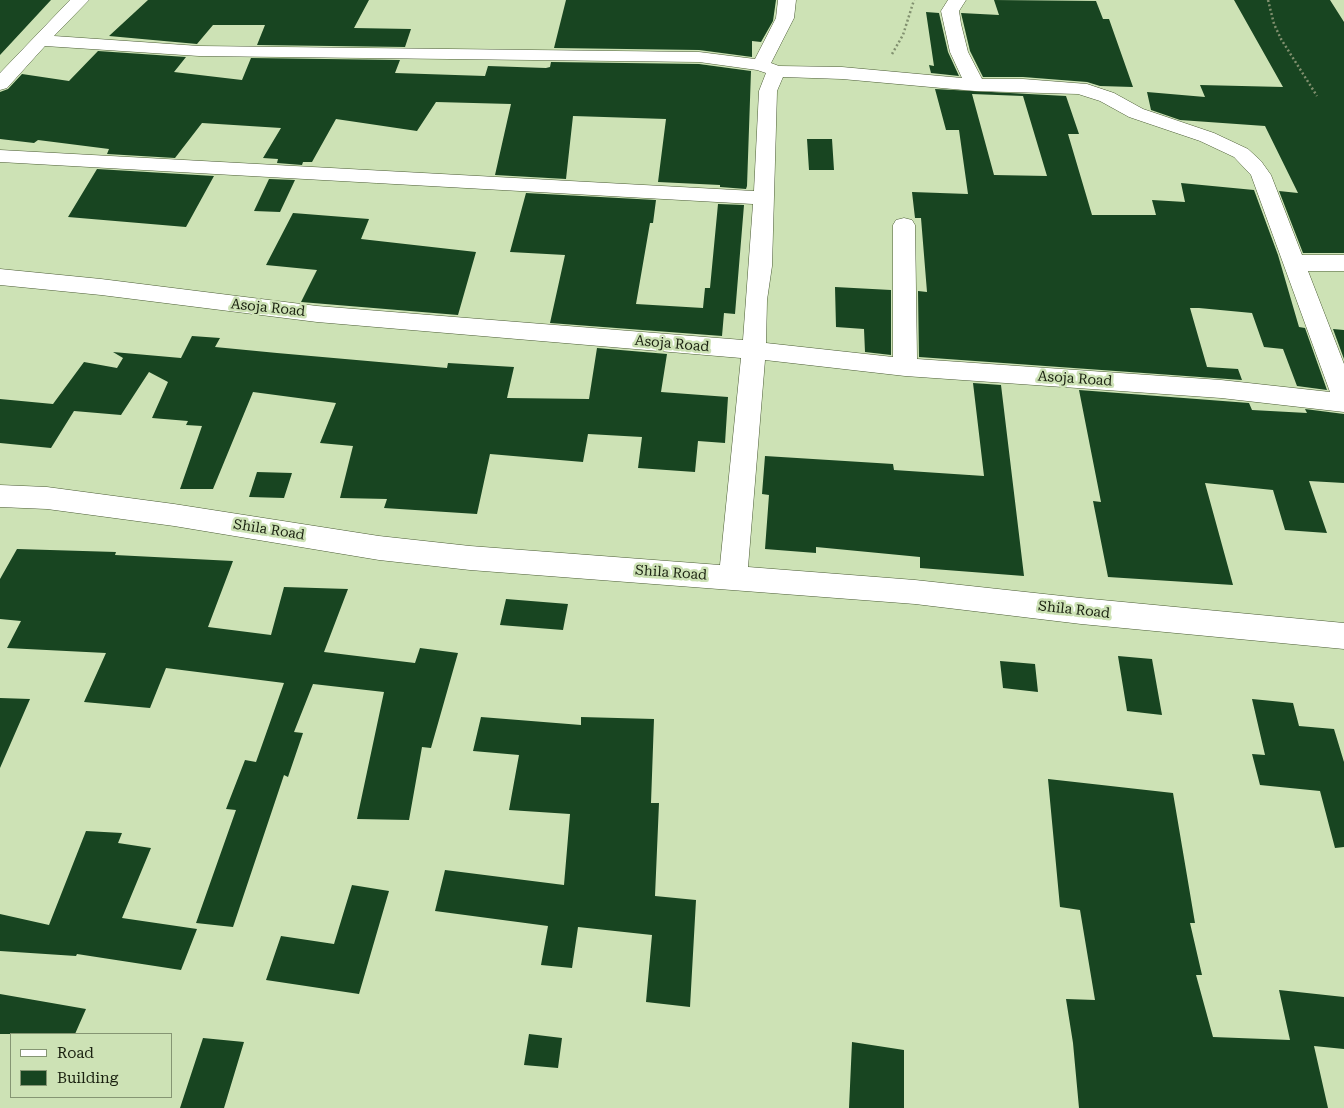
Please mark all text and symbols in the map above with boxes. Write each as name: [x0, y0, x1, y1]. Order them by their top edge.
street label: Asoja Road: [230, 296, 306, 320]
street label: Asoja Road: [634, 332, 710, 356]
street label: Asoja Road: [1037, 368, 1113, 390]
street label: Shila Road: [232, 516, 306, 544]
street label: Shila Road: [634, 562, 708, 584]
street label: Shila Road: [1037, 598, 1111, 622]
legend: [10, 1033, 172, 1098]
text: Road: [57, 1044, 94, 1062]
text: Building: [57, 1069, 118, 1087]

